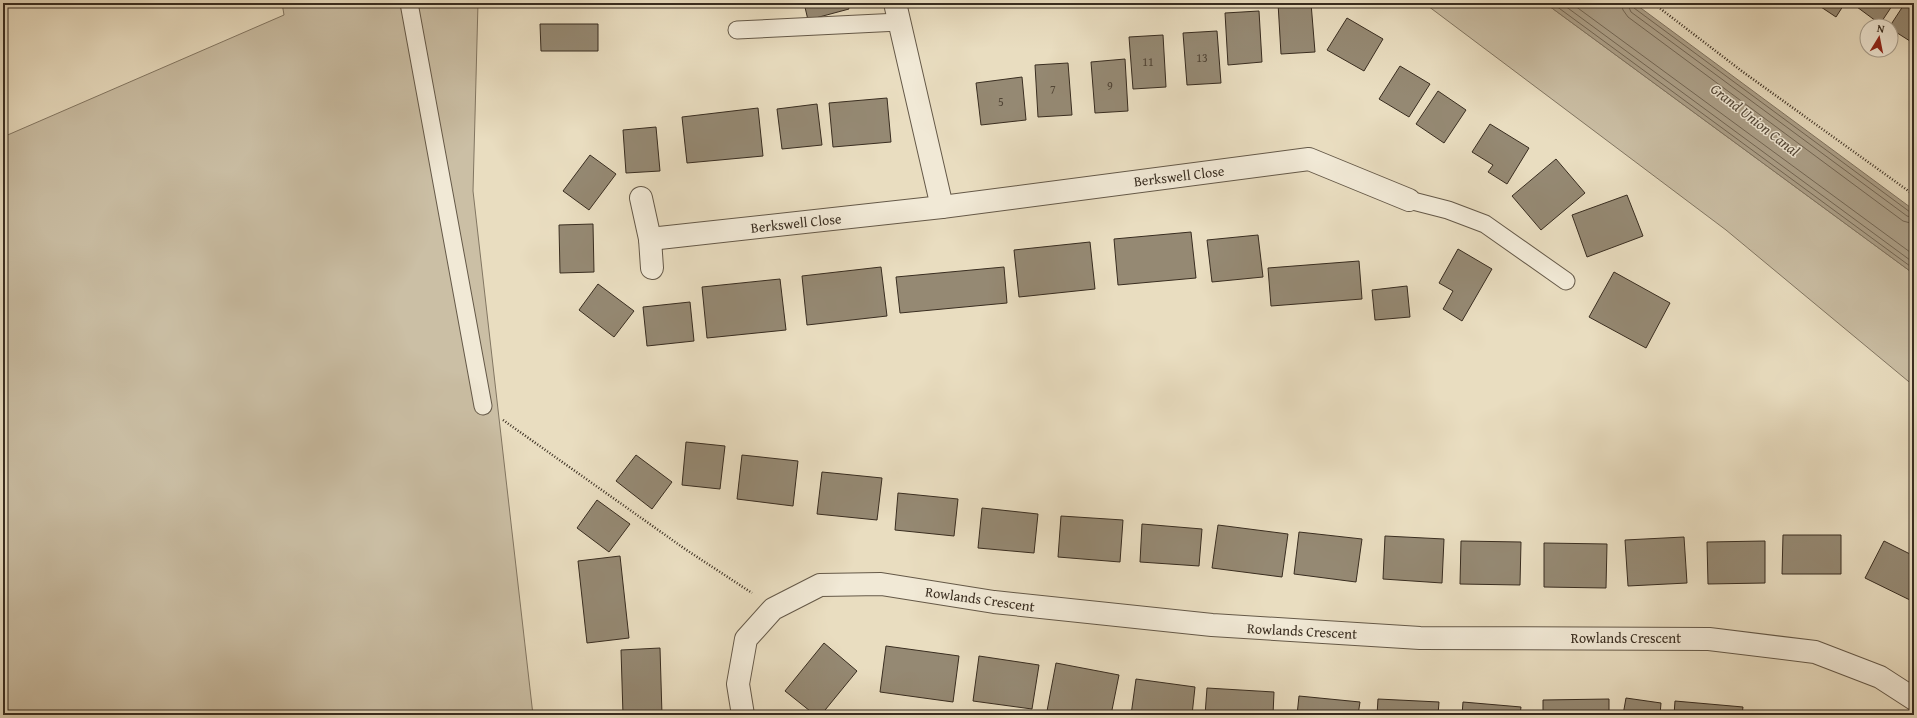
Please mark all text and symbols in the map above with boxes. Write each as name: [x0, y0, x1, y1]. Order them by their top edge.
north arrow: [1859, 18, 1899, 58]
text: N: [1876, 20, 1886, 37]
house number: 13: [1196, 49, 1208, 66]
house number: 11: [1142, 53, 1154, 70]
house number: 9: [1107, 77, 1113, 94]
water label: Grand Union Canal: [1706, 78, 1805, 161]
house number: 7: [1050, 81, 1056, 98]
house number: 5: [998, 93, 1004, 110]
street label: Berkswell Close: [1133, 160, 1226, 191]
street label: Berkswell Close: [750, 208, 843, 238]
street label: Rowlands Crescent: [924, 581, 1036, 617]
street label: Rowlands Crescent: [1246, 618, 1358, 644]
street label: Rowlands Crescent: [1571, 628, 1681, 648]

